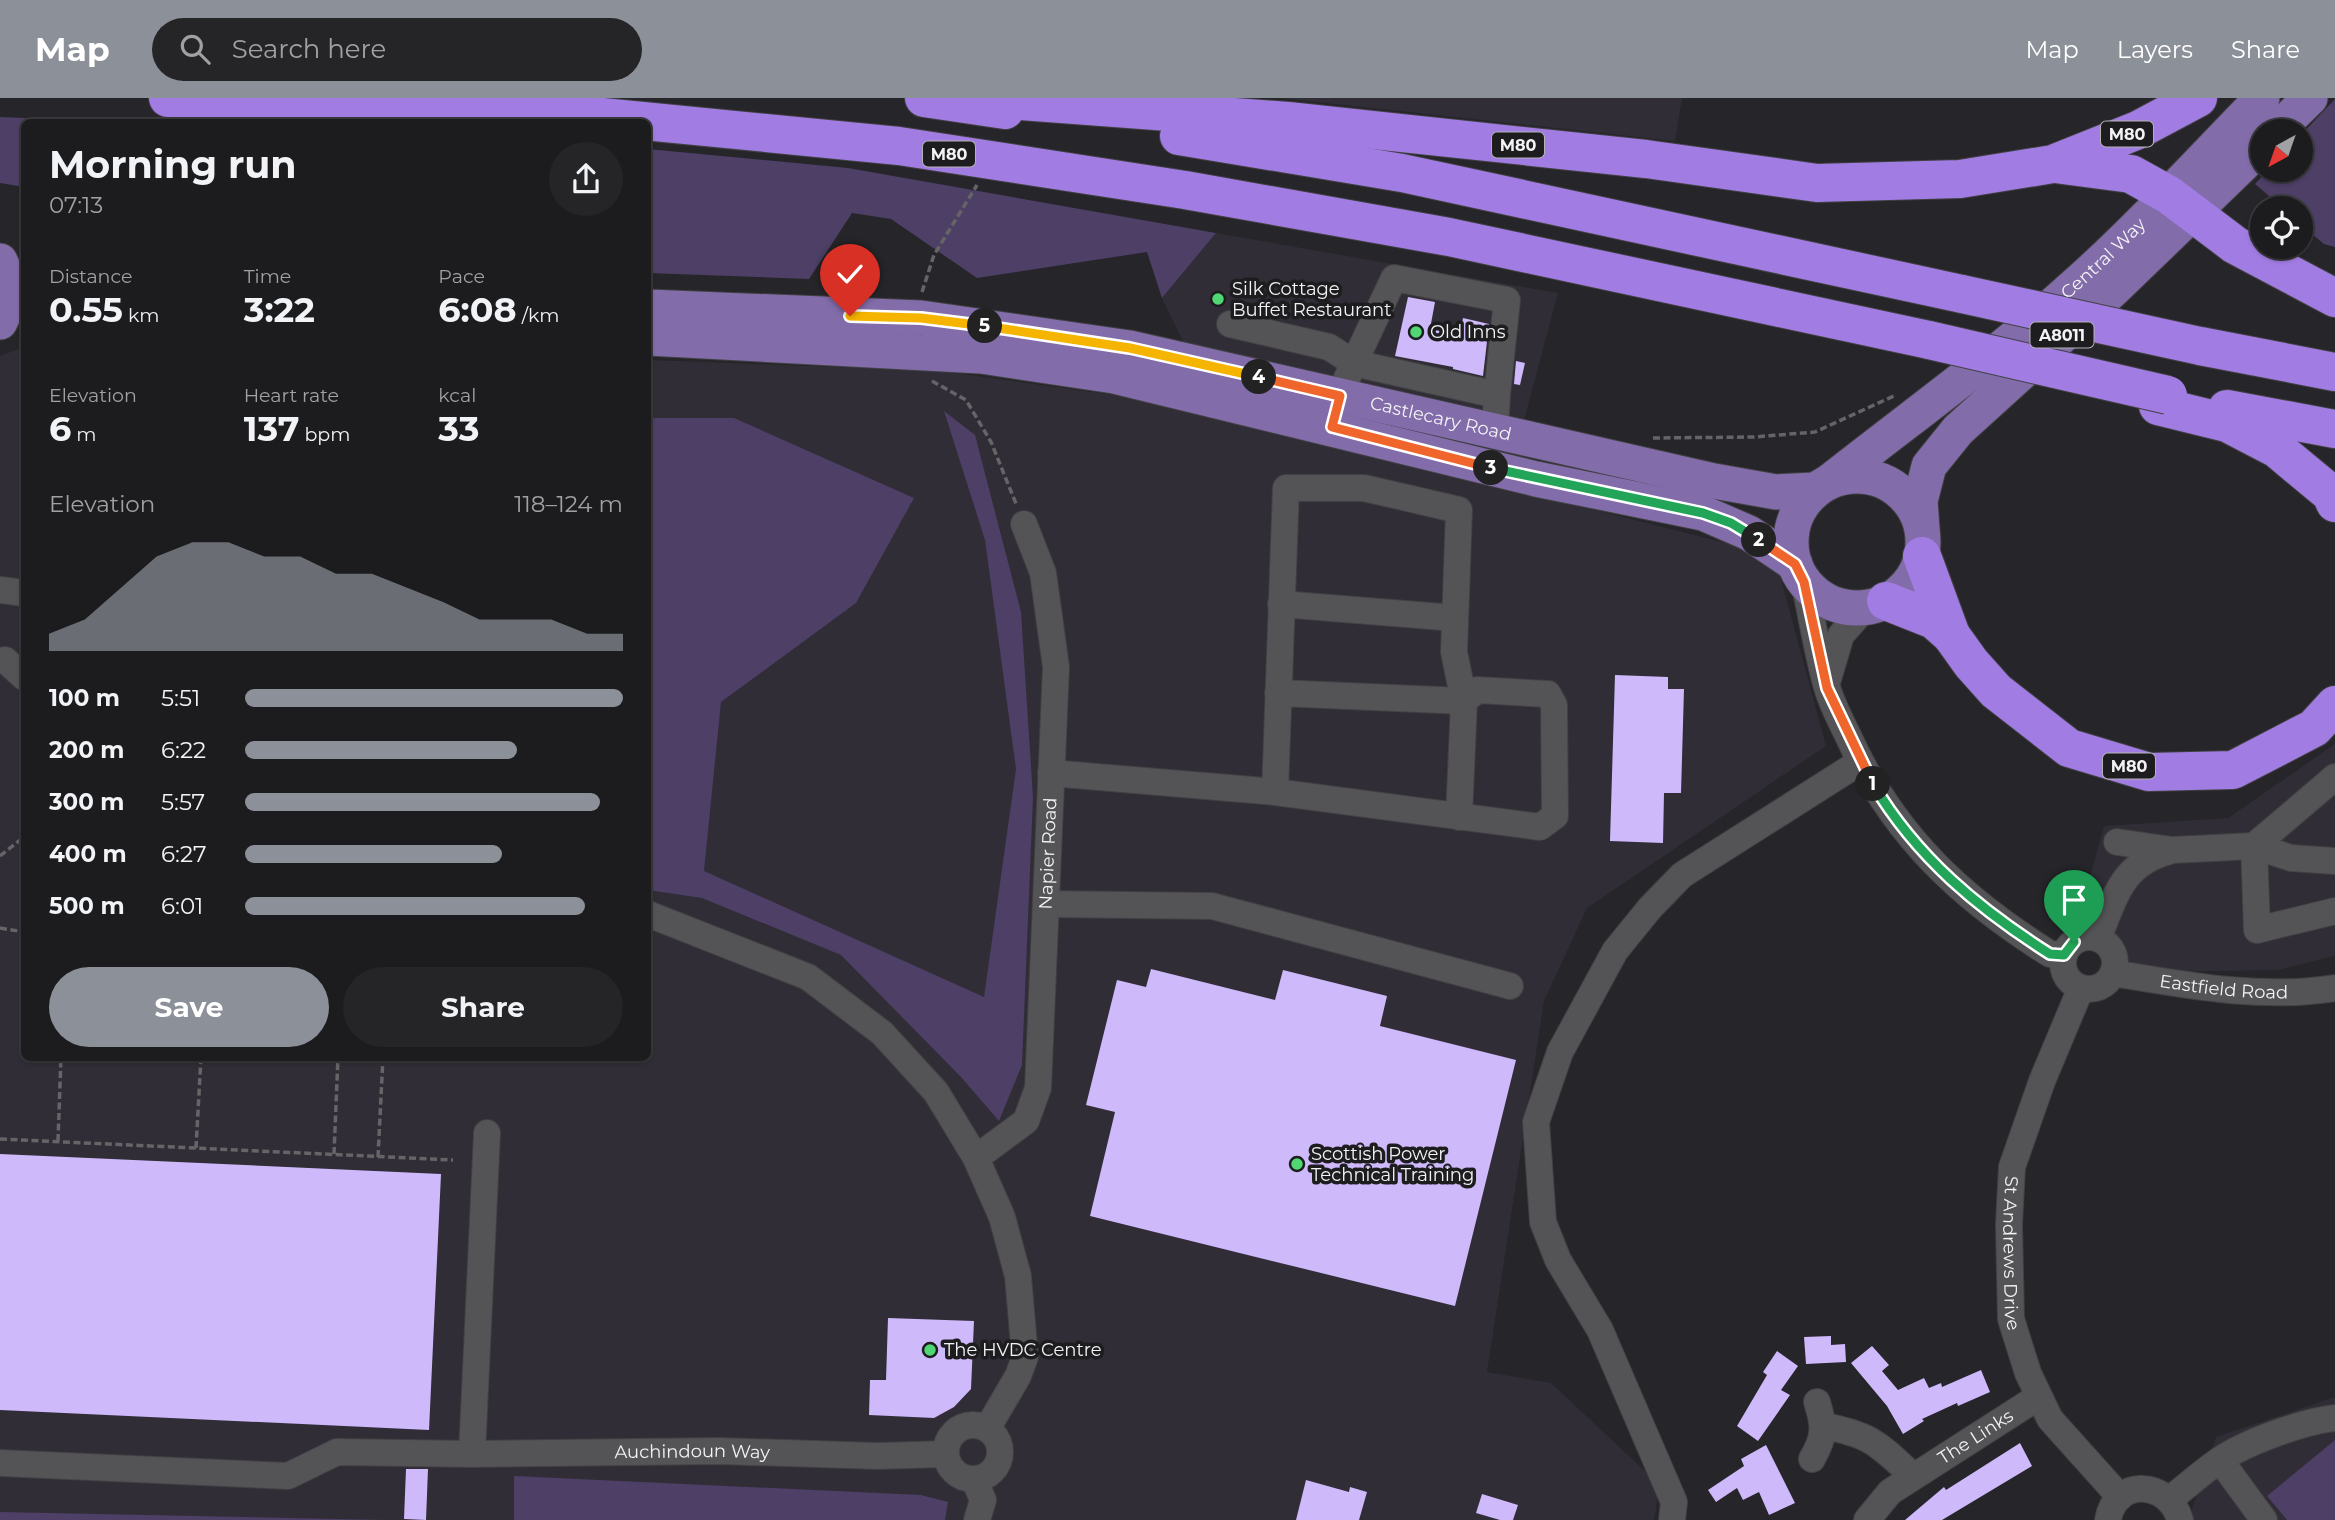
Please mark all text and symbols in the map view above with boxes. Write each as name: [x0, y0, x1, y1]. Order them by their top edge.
search box: [152, 18, 642, 81]
text: Map: [35, 29, 110, 69]
icon: search: [176, 30, 214, 68]
text: Search here: [232, 33, 386, 65]
text: Map: [2025, 35, 2079, 64]
text: Layers: [2117, 35, 2193, 64]
text: Share: [2231, 35, 2300, 64]
north arrow: [2250, 119, 2314, 182]
map controls: [2250, 119, 2313, 259]
road number: M80: [2101, 122, 2153, 146]
road number: M80: [1492, 132, 1544, 158]
text: Morning run: [49, 141, 297, 188]
button: share: [549, 142, 623, 216]
road number: M80: [923, 142, 975, 166]
text: 07:13: [49, 191, 103, 219]
button: locate: [2250, 196, 2313, 259]
street label: Central Way: [2056, 213, 2150, 304]
pin: [820, 244, 880, 316]
icon: check: [831, 255, 869, 293]
text: Distance: [49, 265, 132, 288]
text: Time: [244, 265, 291, 288]
text: Pace: [438, 265, 485, 288]
place label: Silk Cottage Buffet Restaurant: [1232, 278, 1392, 321]
text: 0.55: [49, 288, 123, 331]
text: 3:22: [244, 288, 315, 331]
text: 6:08: [438, 288, 517, 331]
marker: Silk Cottage Buffet Restaurant: [1210, 291, 1226, 307]
text: km: [123, 304, 159, 327]
text: /km: [517, 304, 560, 327]
pin: 5: [968, 308, 1002, 344]
text: 5: [979, 314, 990, 337]
place label: Old Inns: [1430, 321, 1506, 343]
road number: A8011: [2030, 322, 2094, 347]
marker: Old Inns: [1408, 324, 1424, 340]
pin: 4: [1242, 360, 1276, 394]
text: 4: [1252, 365, 1265, 388]
text: Elevation: [49, 384, 137, 407]
text: Heart rate: [244, 384, 339, 407]
text: kcal: [438, 384, 476, 407]
street label: Castlecary Road: [1368, 392, 1514, 446]
text: 6: [49, 407, 71, 450]
text: 137: [244, 407, 300, 450]
text: 33: [438, 407, 480, 450]
text: m: [71, 423, 96, 446]
text: bpm: [300, 423, 350, 446]
pin: 3: [1474, 450, 1508, 486]
text: 3: [1485, 456, 1496, 479]
text: Elevation: [49, 490, 155, 518]
text: 118–124 m: [514, 490, 623, 518]
pin: 2: [1742, 522, 1776, 558]
text: 2: [1753, 528, 1764, 551]
text: 100 m: [49, 684, 120, 712]
text: 5:51: [161, 684, 200, 712]
text: 200 m: [49, 736, 124, 764]
text: 6:22: [161, 736, 206, 764]
road number: M80: [2103, 754, 2155, 778]
pin: 1: [1856, 766, 1890, 802]
text: 1: [1869, 772, 1876, 795]
text: 300 m: [49, 788, 125, 816]
text: 5:57: [161, 788, 205, 816]
street label: Napier Road: [1035, 797, 1061, 910]
text: 400 m: [49, 840, 127, 868]
text: 6:27: [161, 840, 206, 868]
pin: [2044, 870, 2104, 942]
icon: arrive: [2055, 881, 2093, 919]
text: 500 m: [49, 892, 125, 920]
text: 6:01: [161, 892, 203, 920]
button: Save: [49, 967, 329, 1047]
button: Share: [343, 967, 623, 1047]
street label: Eastfield Road: [2158, 970, 2288, 1003]
place label: Scottish Power Technical Training: [1311, 1143, 1474, 1186]
marker: Scottish Power Technical Training: [1289, 1156, 1305, 1172]
street label: St Andrews Drive: [1998, 1175, 2025, 1333]
place label: The HVDC Centre: [944, 1339, 1102, 1361]
marker: The HVDC Centre: [922, 1342, 938, 1358]
street label: The Links: [1934, 1405, 2018, 1469]
street label: Auchindoun Way: [614, 1440, 770, 1464]

